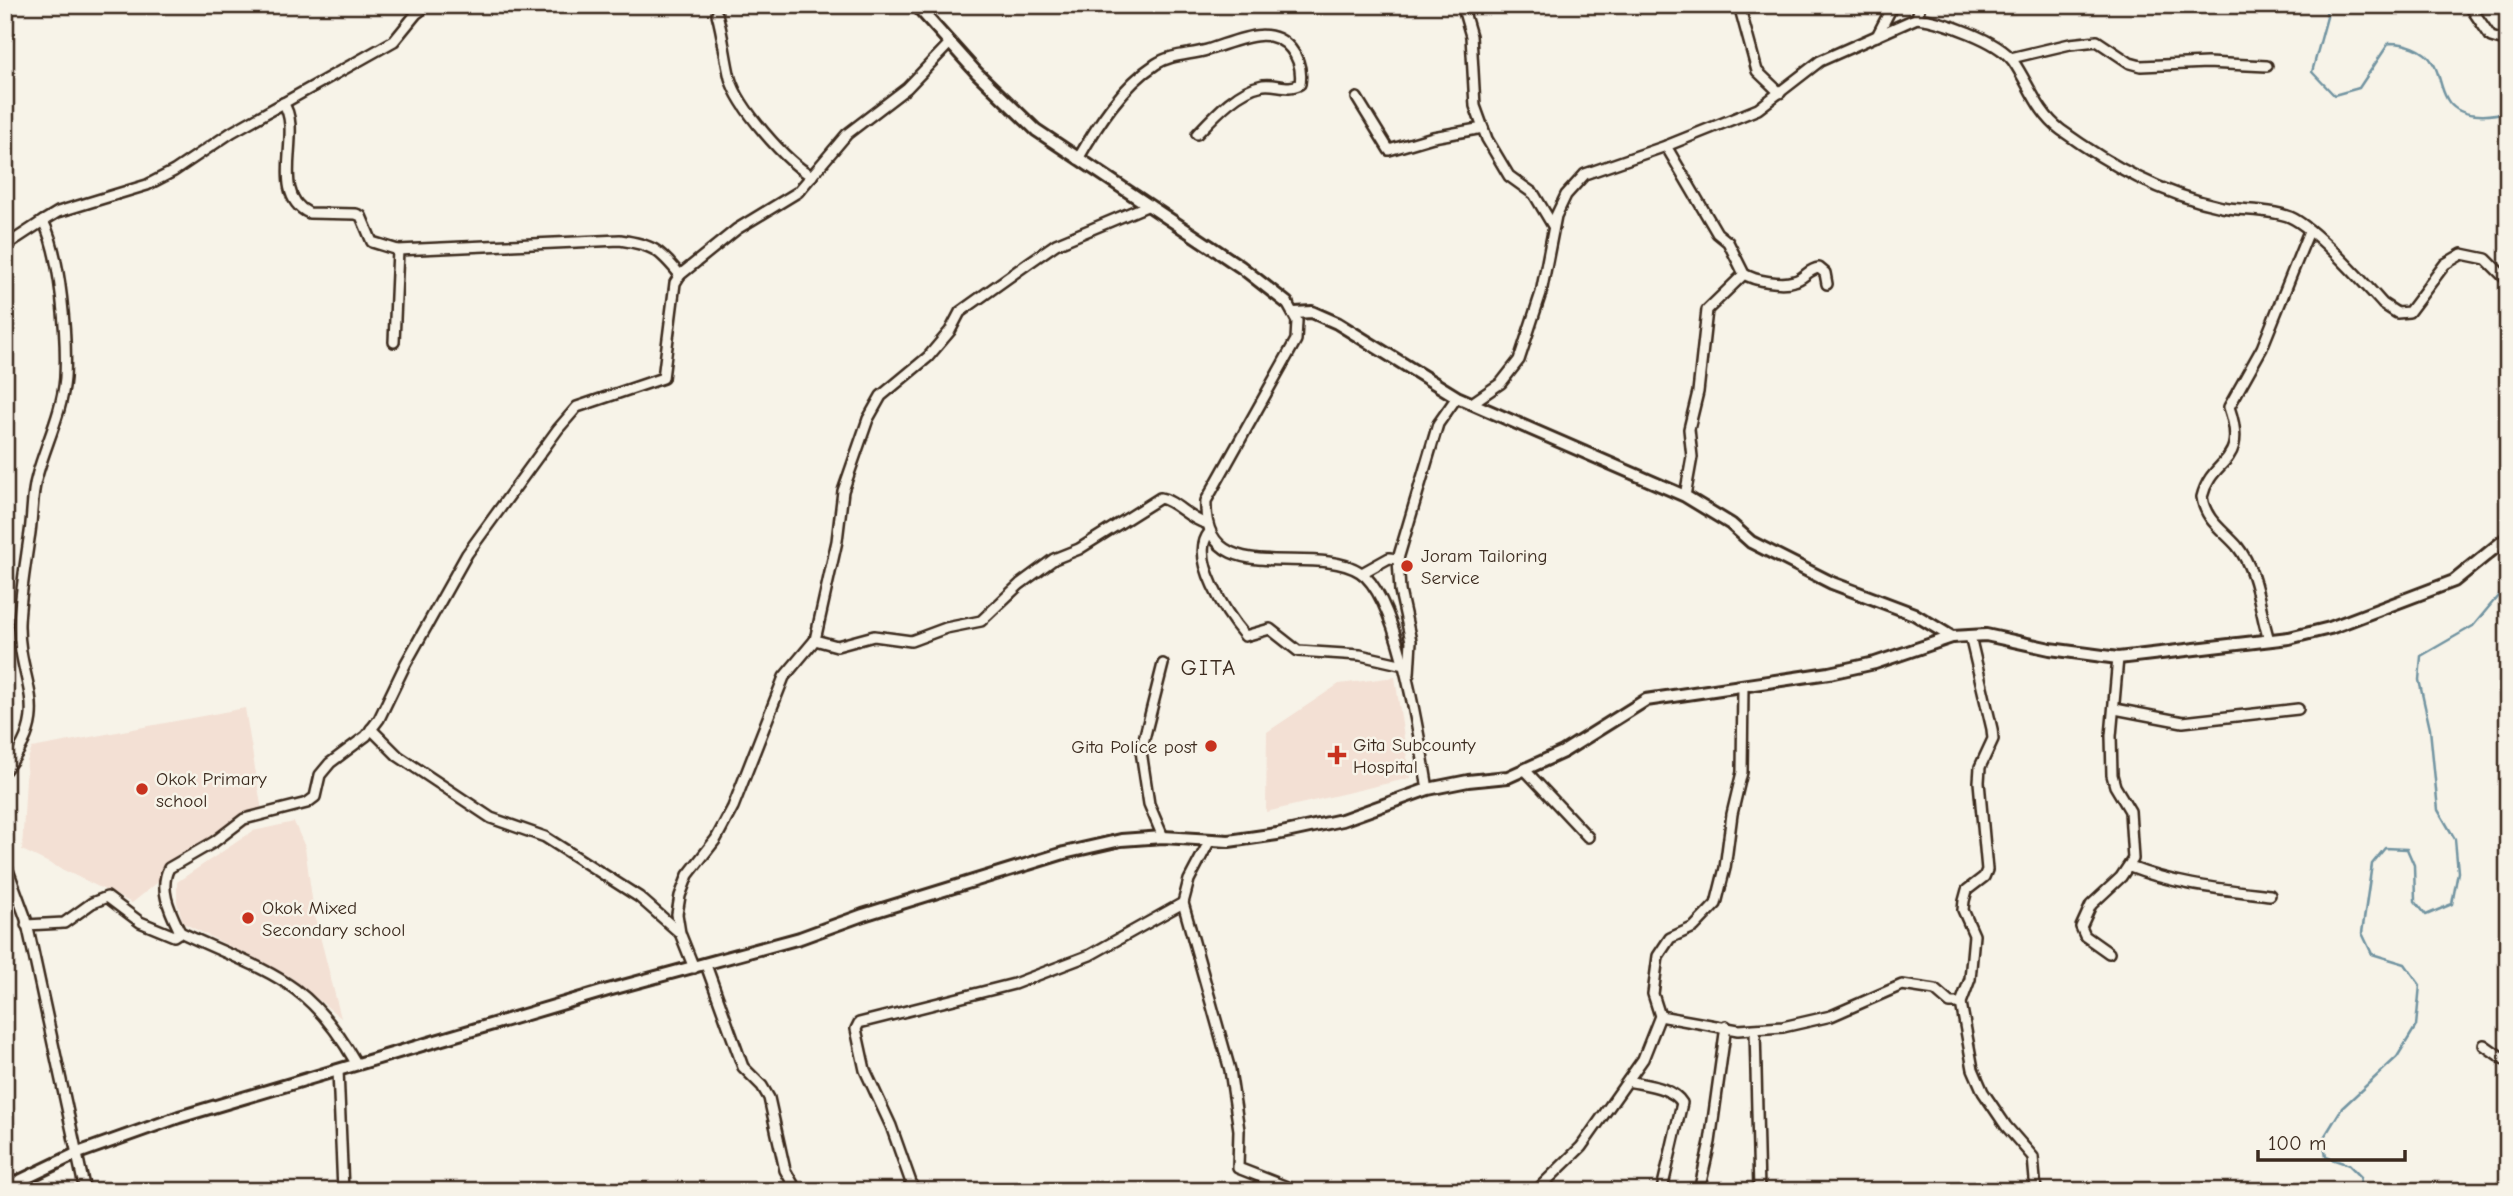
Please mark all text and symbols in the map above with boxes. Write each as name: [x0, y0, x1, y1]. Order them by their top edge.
place label: Joram Tailoring Service: [1421, 545, 1548, 589]
marker: Joram Tailoring Service: [1399, 558, 1415, 574]
district label: GITA: [1181, 654, 1237, 681]
place label: Gita Subcounty Hospital: [1353, 734, 1476, 778]
place label: Gita Police post: [1071, 736, 1198, 758]
marker: Gita Police post: [1203, 738, 1219, 754]
marker: Gita Subcounty Hospital: [1327, 745, 1347, 765]
place label: Okok Primary school: [156, 768, 267, 812]
marker: Okok Primary school: [134, 781, 150, 797]
place label: Okok Mixed Secondary school: [262, 897, 405, 941]
marker: Okok Mixed Secondary school: [240, 910, 256, 926]
scale bar: [2258, 1119, 2404, 1163]
text: 100 m: [2268, 1131, 2326, 1155]

